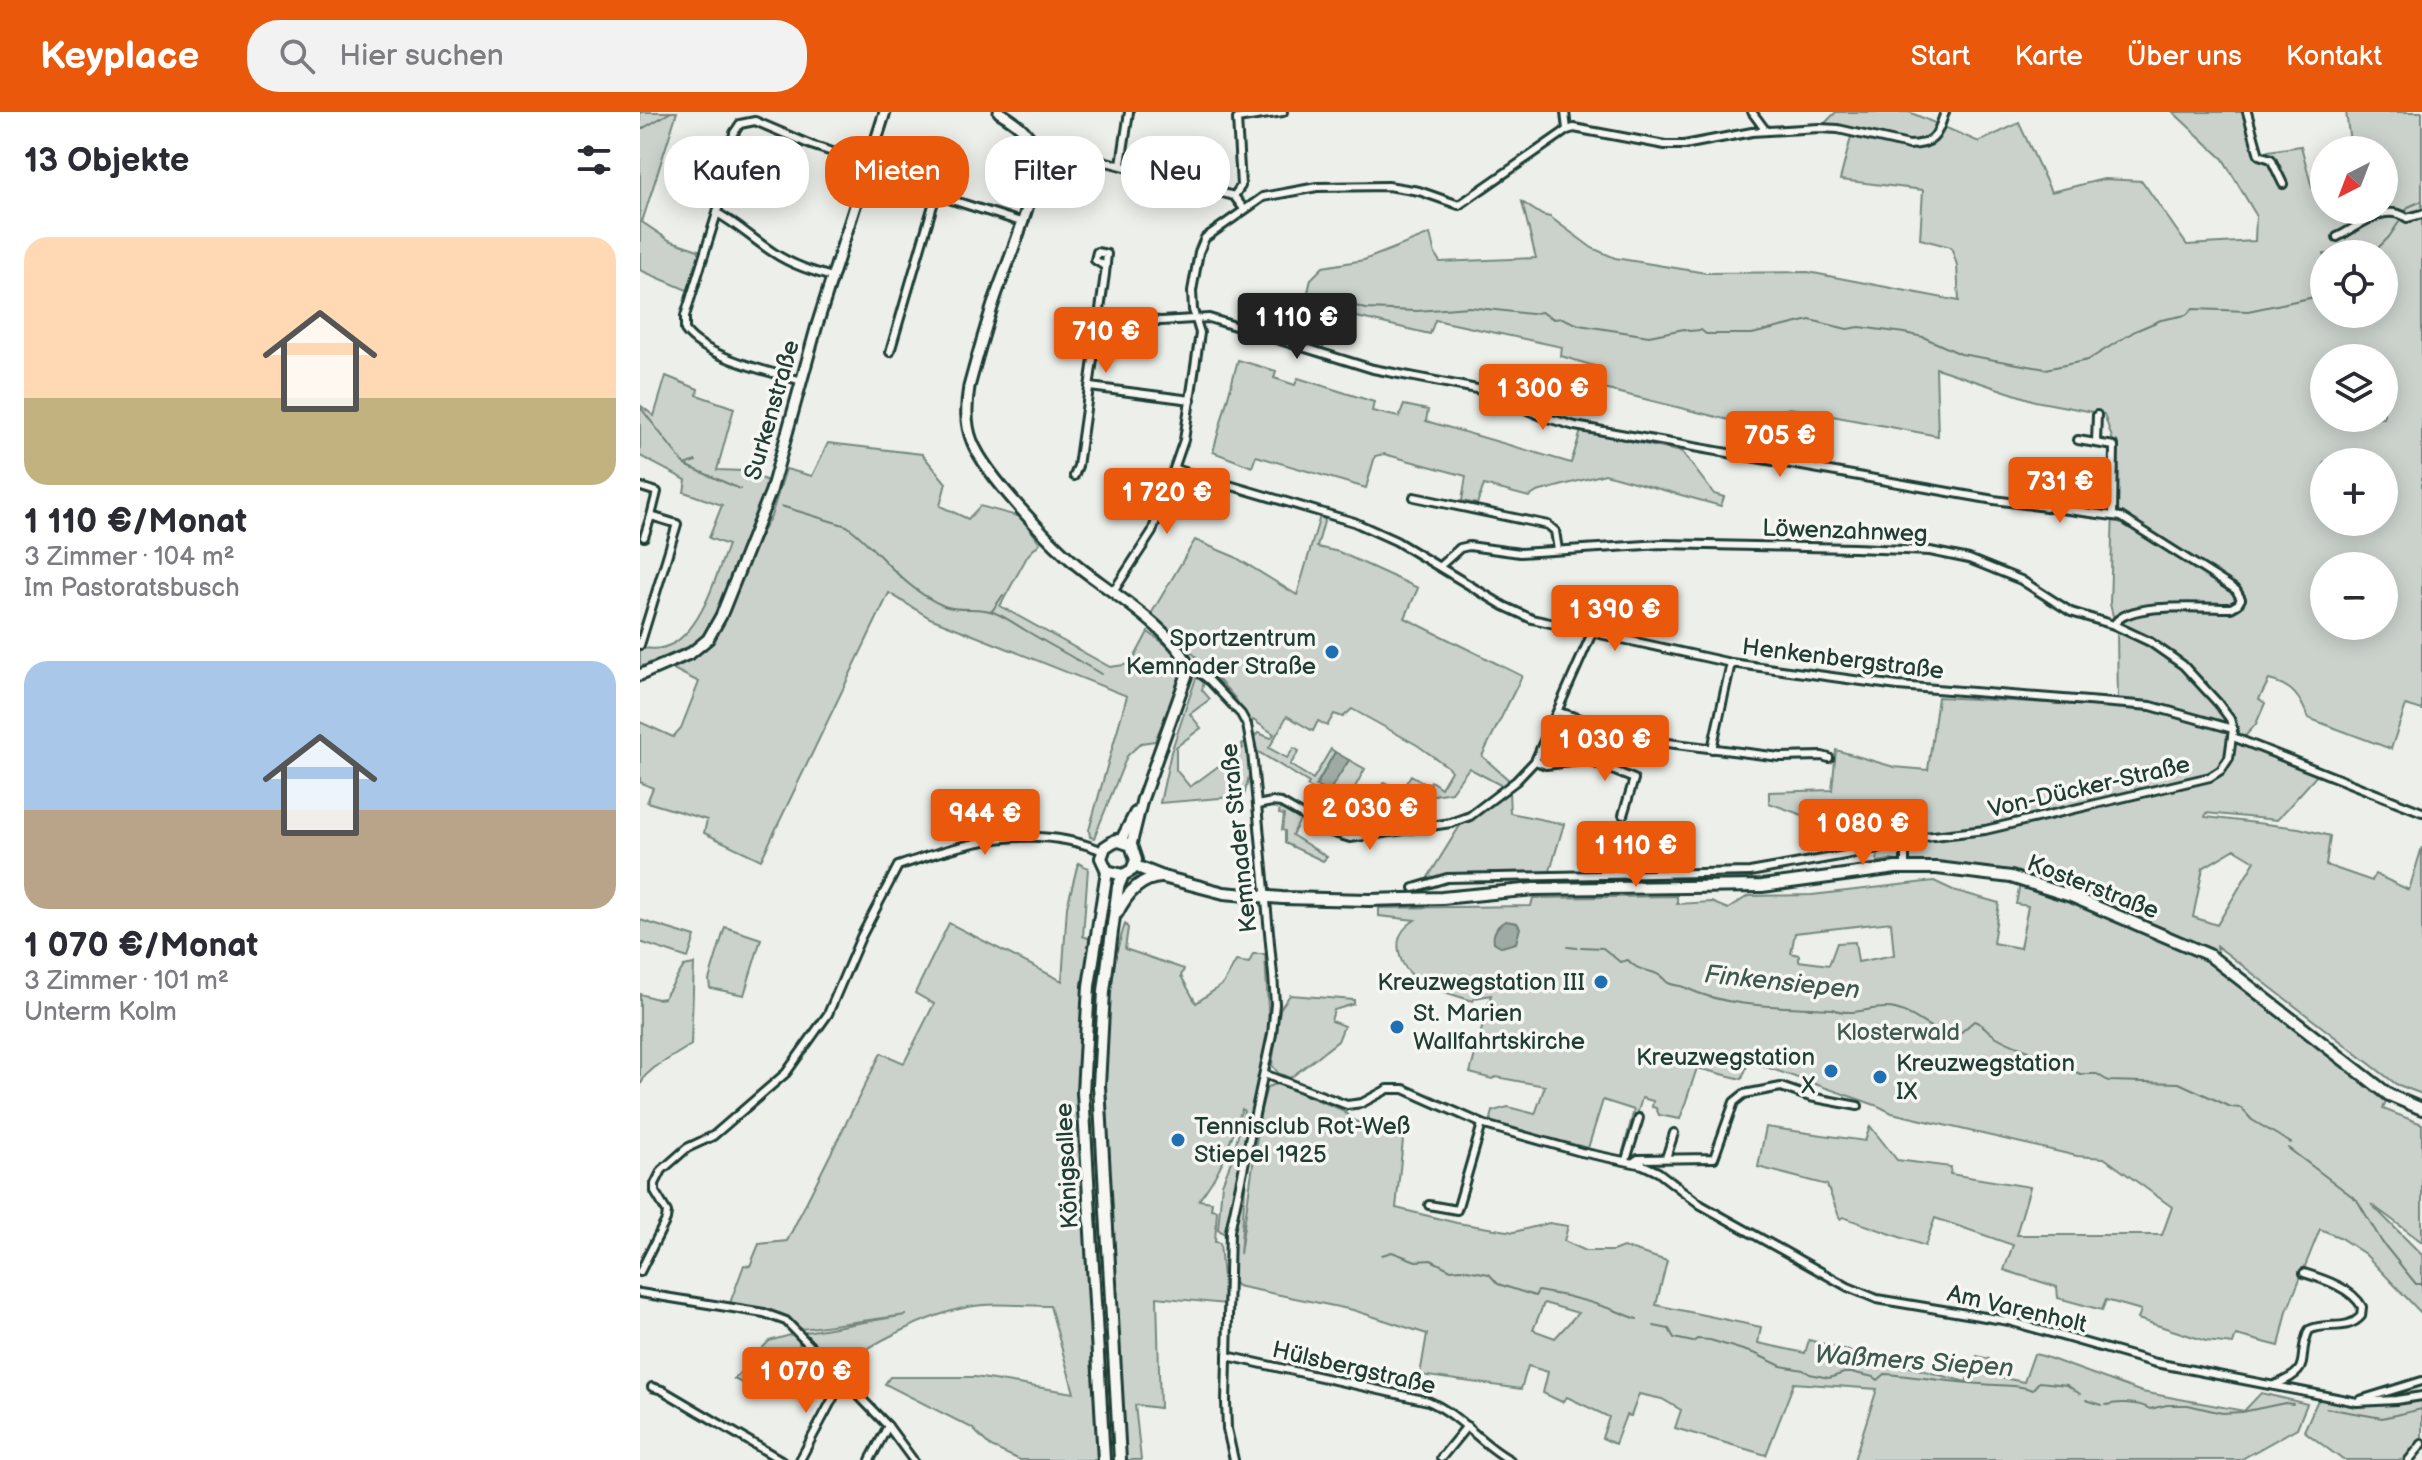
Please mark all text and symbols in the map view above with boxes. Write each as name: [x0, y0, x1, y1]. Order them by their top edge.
search box: [247, 20, 807, 92]
text: Keyplace: [40, 34, 199, 79]
icon: search: [275, 34, 319, 78]
text: Hier suchen: [339, 38, 504, 74]
text: Start: [1911, 40, 1970, 73]
text: Karte: [2014, 40, 2083, 73]
text: Über uns: [2127, 40, 2242, 73]
text: Kontakt: [2286, 40, 2382, 73]
chip: Kaufen: [664, 136, 809, 208]
chip: Mieten: [825, 136, 969, 208]
chip: Filter: [985, 136, 1105, 208]
chip: Neu: [1121, 136, 1230, 208]
north arrow: [2310, 136, 2398, 224]
map controls: [2310, 136, 2398, 640]
icon: filters: [572, 138, 616, 182]
text: 13 Objekte: [24, 140, 189, 181]
button: locate: [2310, 240, 2398, 328]
icon: home: [248, 289, 392, 433]
pin: 1 110 €: [1223, 293, 1371, 361]
text: 1 110 €: [1256, 303, 1338, 334]
pin: 710 €: [1050, 307, 1162, 375]
text: 710 €: [1072, 317, 1140, 348]
street label: Surkenstraße: [738, 337, 806, 483]
button: layers: [2310, 344, 2398, 432]
pin: 1 300 €: [1469, 364, 1617, 432]
text: 1 300 €: [1497, 374, 1589, 405]
pin: 705 €: [1724, 411, 1836, 479]
text: 705 €: [1744, 421, 1816, 452]
button: +: [2310, 448, 2398, 536]
pin: 731 €: [2004, 457, 2116, 525]
text: 731 €: [2026, 467, 2094, 498]
pin: 1 720 €: [1093, 468, 1241, 536]
text: 1 720 €: [1122, 478, 1212, 509]
text: 1 110 €/Monat: [24, 501, 247, 542]
street label: Löwenzahnweg: [1762, 514, 1928, 548]
text: 3 Zimmer · 104 m²: [24, 542, 235, 573]
button: −: [2310, 552, 2398, 640]
text: Im Pastoratsbusch: [24, 573, 240, 604]
pin: 1 390 €: [1541, 585, 1689, 653]
text: 1 390 €: [1569, 595, 1661, 626]
place label: Sportzentrum Kemnader Straße: [1126, 624, 1316, 681]
street label: Henkenbergstraße: [1740, 632, 1946, 686]
marker: Sportzentrum Kemnader Straße: [1323, 643, 1341, 661]
icon: home: [248, 713, 392, 857]
pin: 1 030 €: [1531, 715, 1679, 783]
text: 1 030 €: [1559, 725, 1651, 756]
street label: Kemnader Straße: [1215, 742, 1263, 934]
street label: Von-Dücker-Straße: [1985, 750, 2193, 824]
pin: 2 030 €: [1296, 784, 1444, 852]
pin: 944 €: [929, 789, 1041, 857]
text: 2 030 €: [1322, 794, 1418, 825]
text: 944 €: [949, 799, 1021, 830]
pin: 1 080 €: [1789, 799, 1937, 867]
text: 1 080 €: [1817, 809, 1909, 840]
pin: 1 110 €: [1562, 821, 1710, 889]
text: 1 110 €: [1595, 831, 1677, 862]
street label: Kosterstraße: [2023, 849, 2163, 925]
text: 1 070 €/Monat: [24, 925, 258, 966]
water label: Finkensiepen: [1703, 959, 1861, 1007]
text: 3 Zimmer · 101 m²: [24, 966, 229, 997]
place label: Kreuzwegstation III: [1377, 968, 1585, 997]
marker: Kreuzwegstation III: [1592, 973, 1610, 991]
text: Unterm Kolm: [24, 997, 177, 1028]
place label: St. Marien Wallfahrtskirche: [1413, 999, 1585, 1056]
marker: St. Marien Wallfahrtskirche: [1388, 1018, 1406, 1036]
park label: Klosterwald: [1836, 1018, 1960, 1047]
place label: Kreuzwegstation X: [1636, 1043, 1815, 1100]
place label: Kreuzwegstation IX: [1896, 1049, 2075, 1106]
marker: Kreuzwegstation X: [1822, 1062, 1840, 1080]
marker: Kreuzwegstation IX: [1871, 1068, 1889, 1086]
street label: Königsallee: [1049, 1102, 1085, 1230]
place label: Tennisclub Rot-Weß Stiepel 1925: [1194, 1112, 1410, 1169]
marker: Tennisclub Rot-Weß Stiepel 1925: [1169, 1131, 1187, 1149]
street label: Am Varenholt: [1944, 1279, 2090, 1339]
street label: Hülsbergstraße: [1270, 1335, 1438, 1401]
water label: Waßmers Siepen: [1813, 1340, 2015, 1384]
pin: 1 070 €: [732, 1347, 880, 1415]
text: 1 070 €: [760, 1357, 852, 1388]

